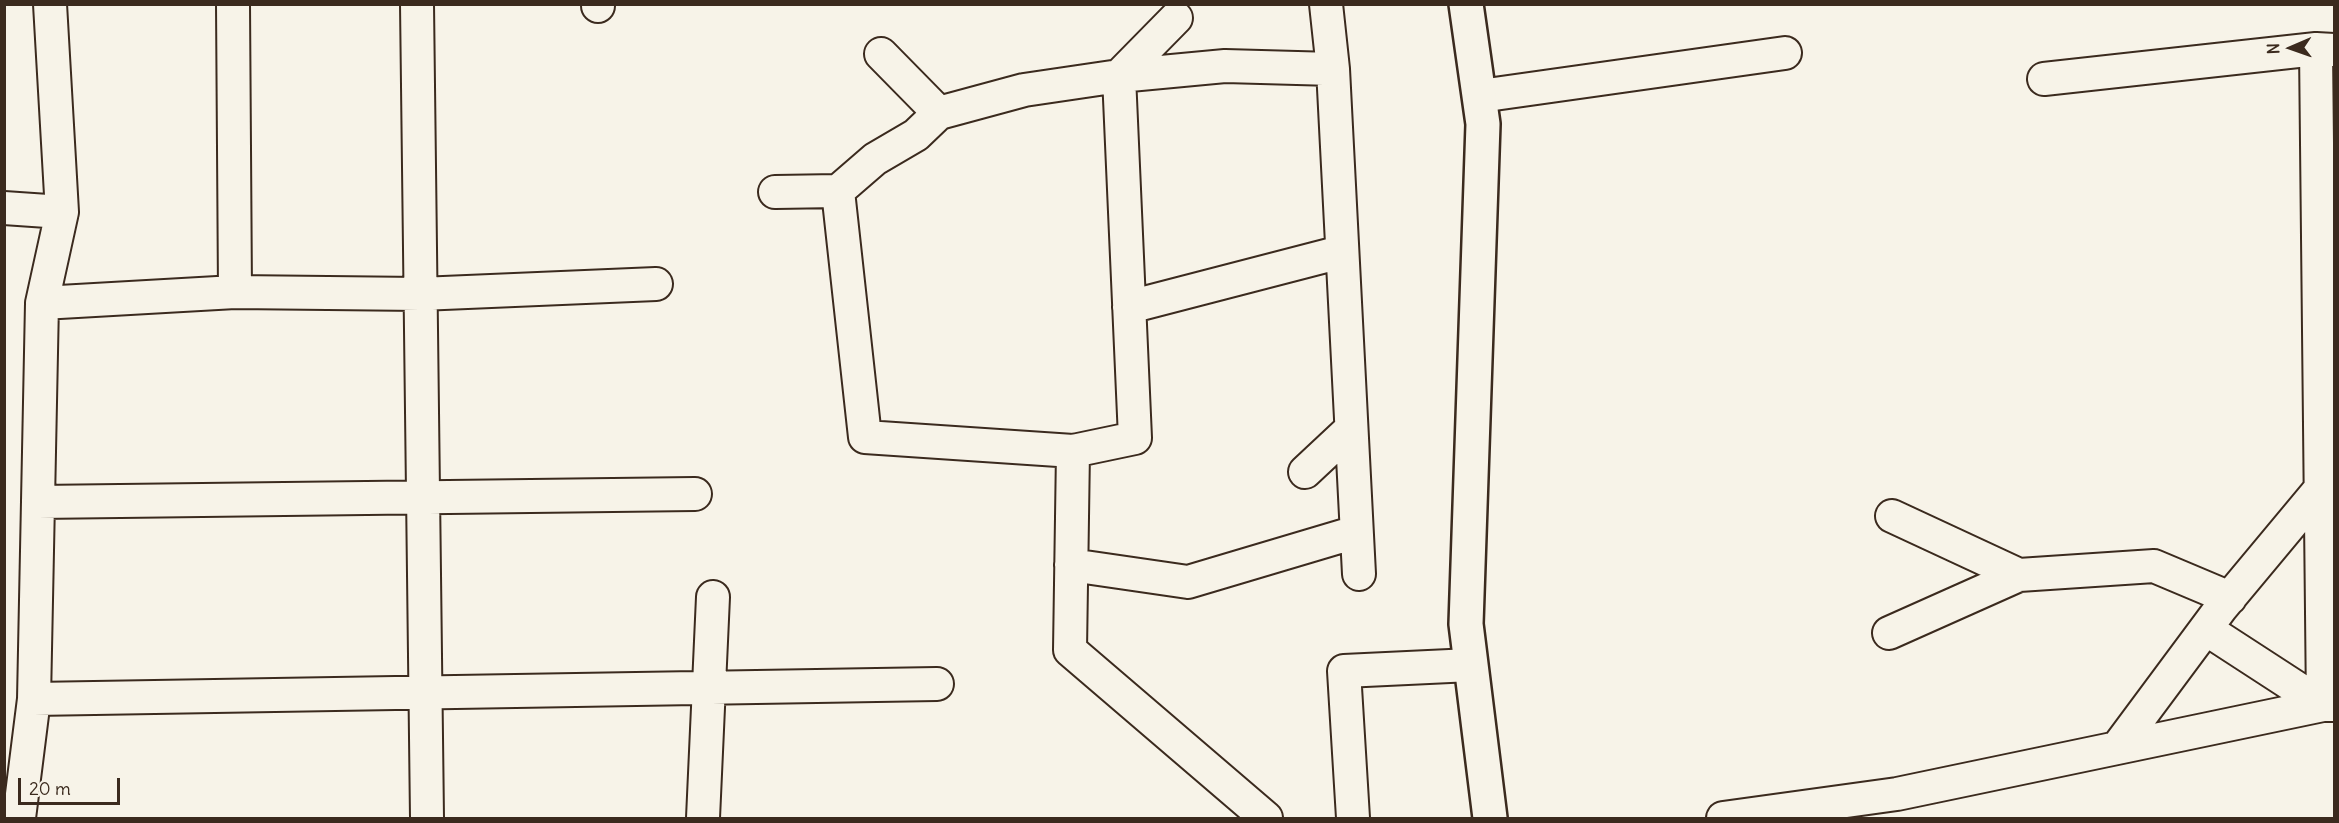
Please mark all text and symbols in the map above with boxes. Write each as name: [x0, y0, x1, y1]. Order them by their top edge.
north arrow: [2261, 18, 2321, 78]
text: N: [2263, 43, 2283, 55]
scale bar: [21, 766, 123, 804]
text: 20 m: [29, 777, 71, 800]

